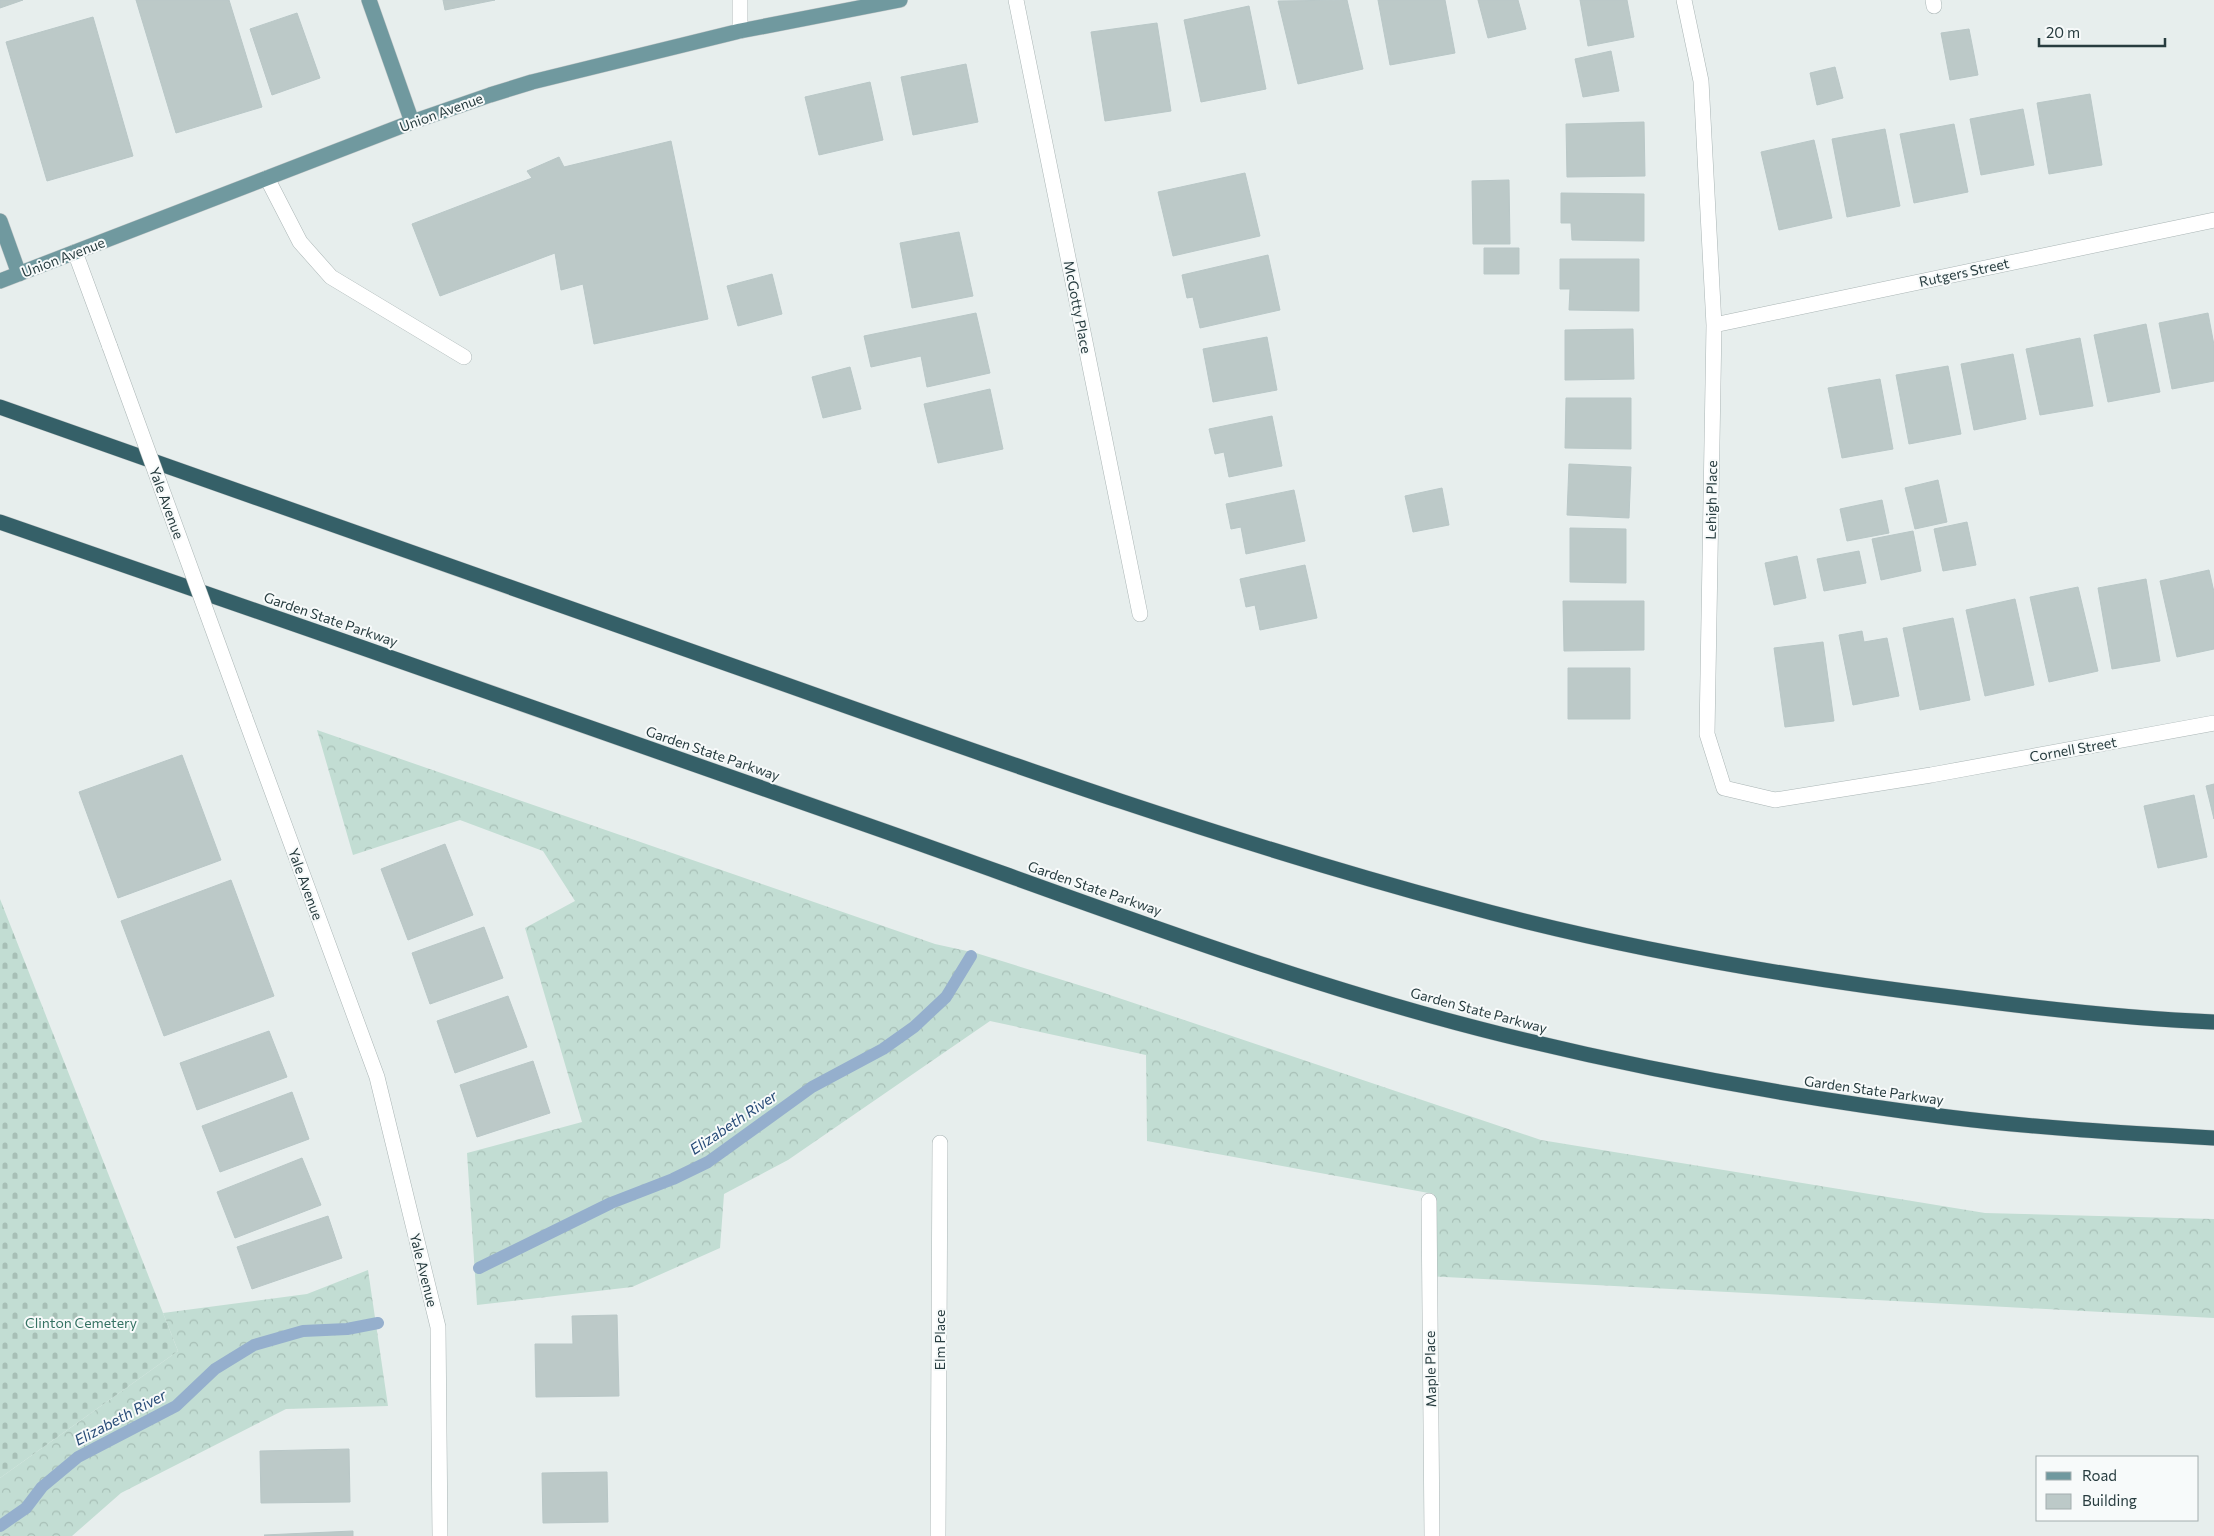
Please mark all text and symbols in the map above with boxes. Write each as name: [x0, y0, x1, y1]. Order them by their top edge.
scale bar: [2039, 15, 2165, 47]
text: 20 m: [2046, 23, 2080, 41]
street label: Union Avenue: [397, 89, 485, 135]
street label: Union Avenue: [19, 233, 107, 281]
street label: Rutgers Street: [1917, 254, 2011, 290]
street label: McGotty Place: [1061, 259, 1095, 355]
street label: Lehigh Place: [1702, 460, 1720, 540]
street label: Yale Avenue: [146, 465, 188, 541]
street label: Garden State Parkway: [262, 588, 400, 650]
street label: Garden State Parkway: [644, 722, 782, 784]
street label: Cornell Street: [2028, 733, 2118, 765]
street label: Yale Avenue: [285, 846, 327, 922]
street label: Garden State Parkway: [1026, 857, 1164, 919]
street label: Garden State Parkway: [1409, 984, 1549, 1036]
street label: Garden State Parkway: [1803, 1072, 1945, 1108]
water label: Elizabeth River: [686, 1086, 781, 1158]
street label: Yale Avenue: [407, 1231, 441, 1309]
street label: Elm Place: [931, 1310, 948, 1370]
park label: Clinton Cemetery: [25, 1314, 137, 1331]
street label: Maple Place: [1421, 1331, 1439, 1407]
water label: Elizabeth River: [71, 1385, 170, 1449]
legend: [2036, 1456, 2199, 1521]
text: Road: [2082, 1466, 2117, 1484]
text: Building: [2082, 1491, 2137, 1509]

